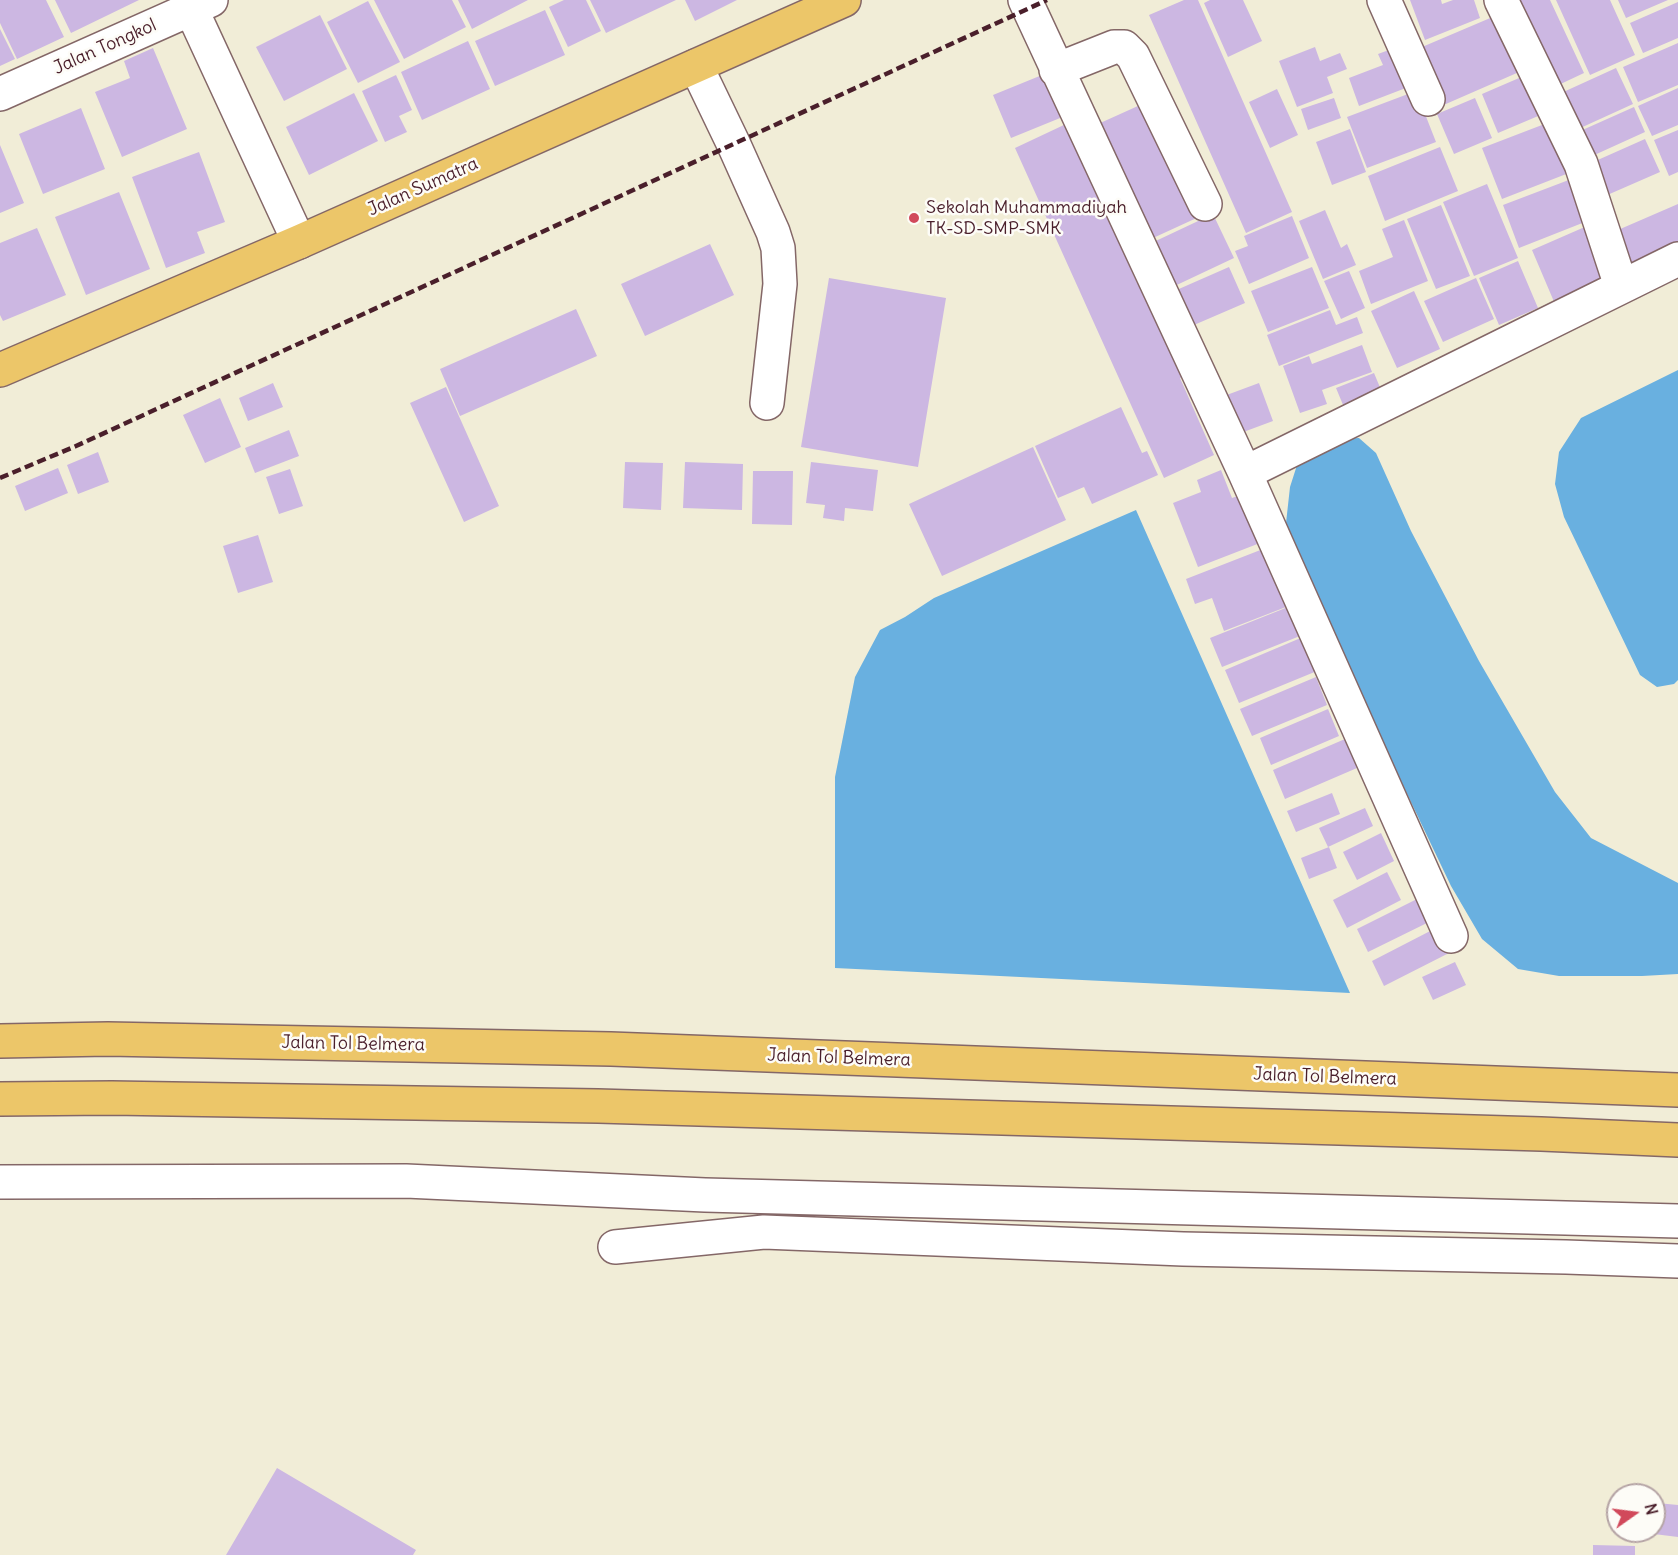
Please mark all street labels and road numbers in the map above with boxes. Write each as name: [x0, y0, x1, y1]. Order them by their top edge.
street label: Jalan Tongkol: [50, 15, 160, 79]
street label: Jalan Sumatra: [364, 153, 482, 221]
street label: Jalan Tol Belmera: [281, 1032, 425, 1056]
street label: Jalan Tol Belmera: [767, 1045, 911, 1071]
street label: Jalan Tol Belmera: [1253, 1064, 1397, 1090]

